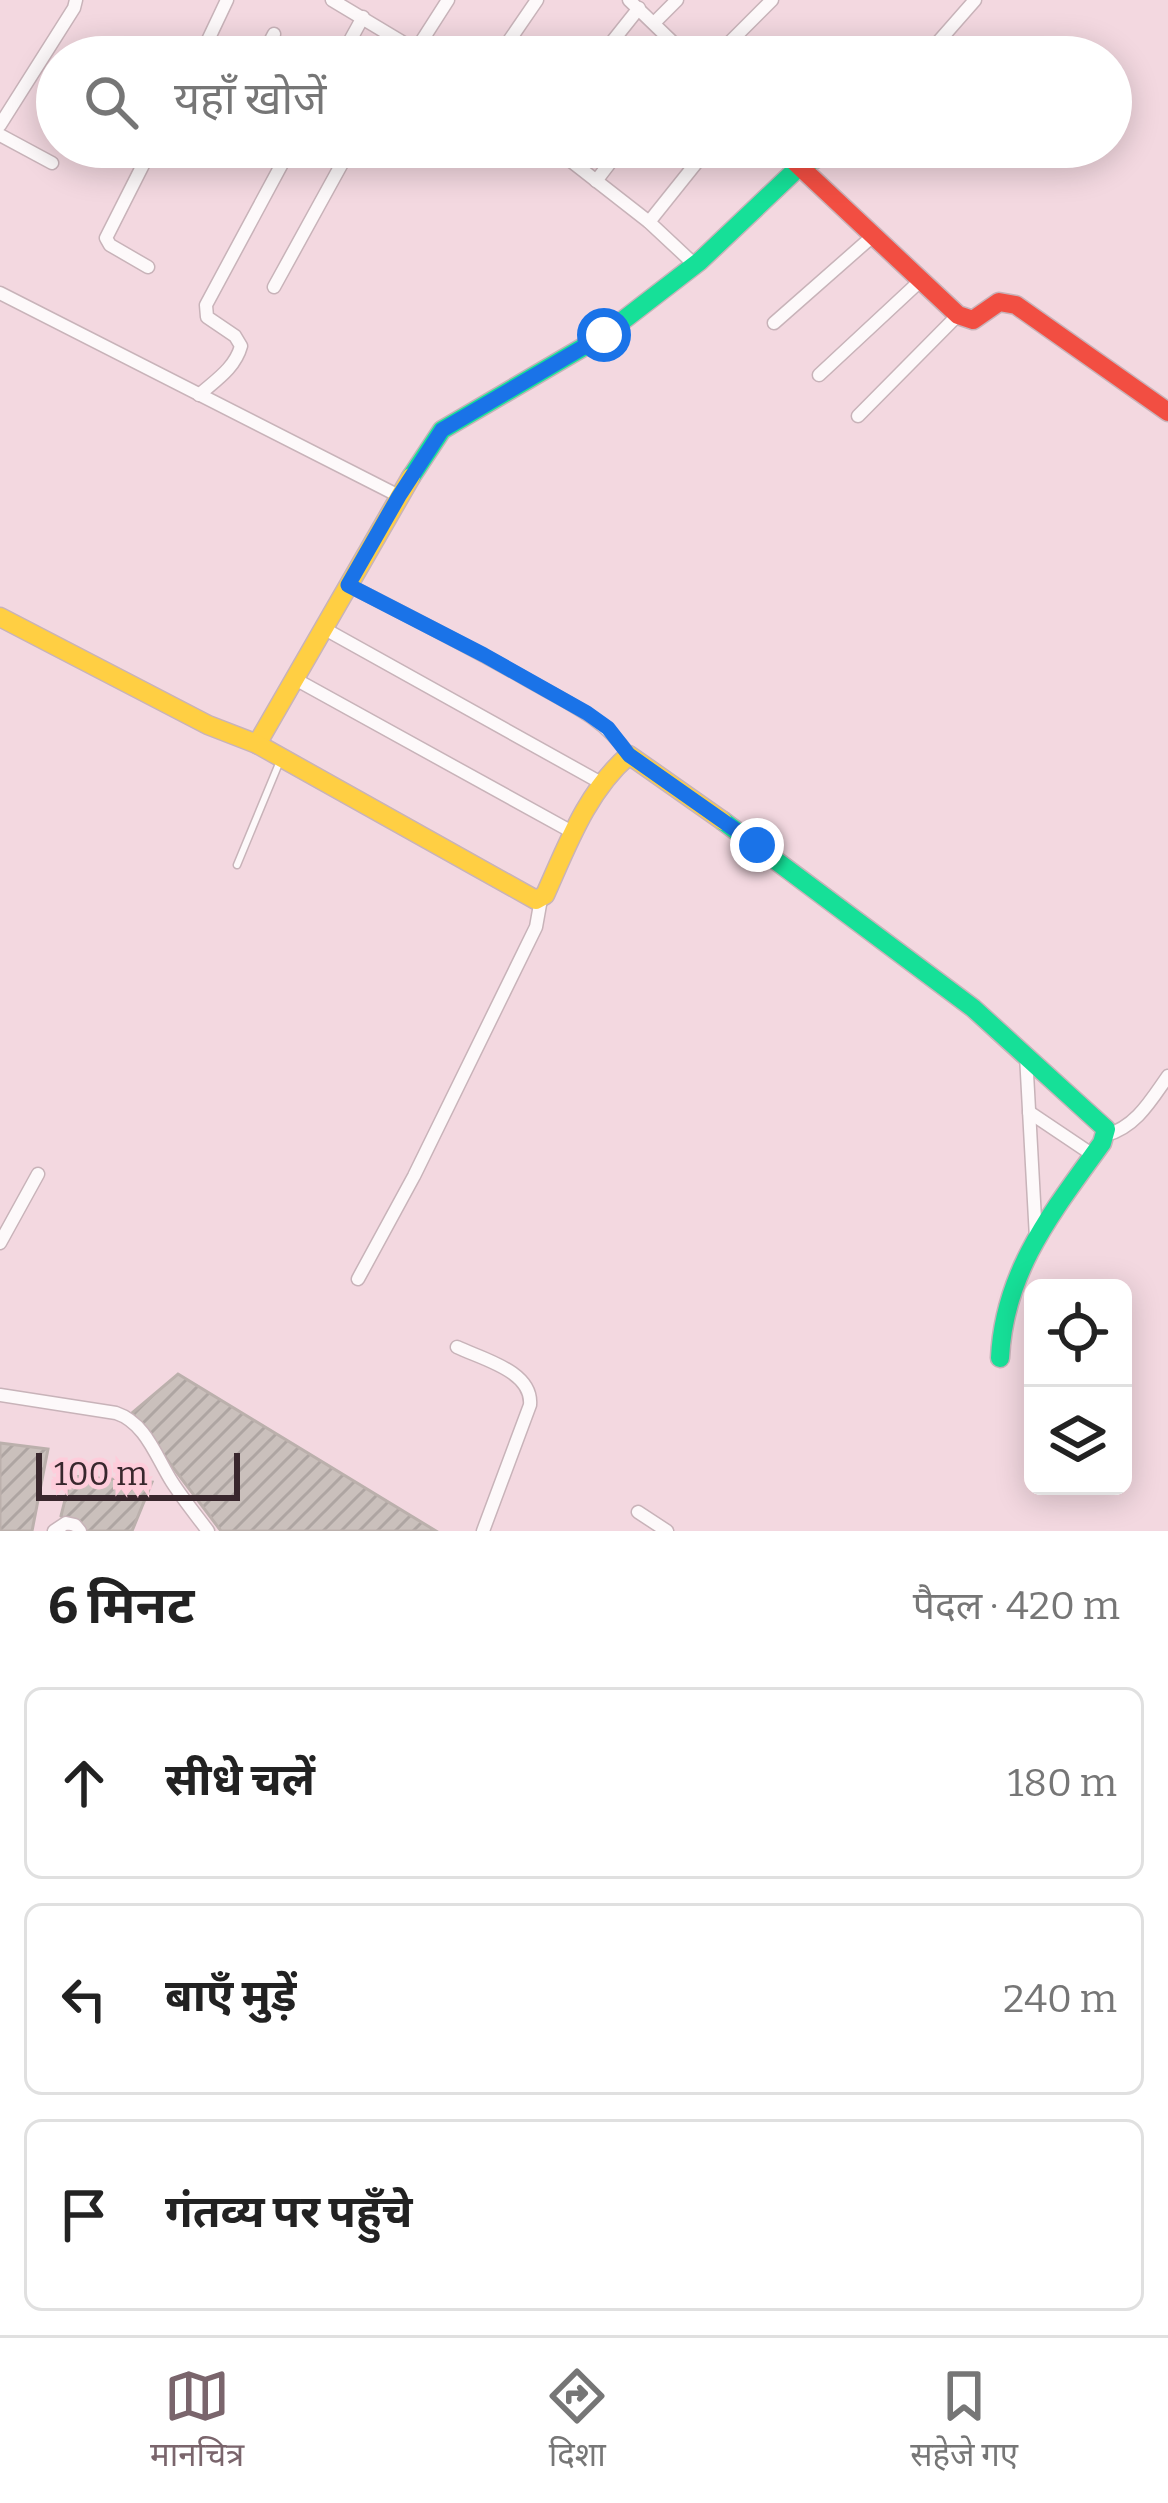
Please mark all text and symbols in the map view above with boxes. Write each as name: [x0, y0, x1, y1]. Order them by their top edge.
search box: [36, 36, 1132, 168]
icon: search: [78, 69, 144, 135]
text: यहाँ खोजें: [174, 72, 327, 126]
route start: [577, 308, 631, 362]
route end: [730, 818, 784, 872]
map controls: [1024, 1279, 1132, 1495]
button: locate: [1024, 1279, 1132, 1387]
button: layers: [1024, 1387, 1132, 1495]
scale bar: [36, 1447, 240, 1500]
text: 100 m: [54, 1454, 148, 1494]
text: 6 मिनट: [48, 1575, 194, 1637]
text: पैदल · 420 m: [913, 1583, 1120, 1629]
icon: ahead: [51, 1750, 117, 1816]
text: सीधे चलें: [165, 1753, 315, 1807]
text: 180 m: [1008, 1760, 1117, 1806]
icon: left: [51, 1966, 117, 2032]
text: बाएँ मुड़ें: [165, 1969, 297, 2023]
text: 240 m: [1003, 1976, 1117, 2022]
icon: arrive: [51, 2182, 117, 2248]
text: गंतव्य पर पहुँचे: [165, 2185, 413, 2239]
tab: मानचित्र: [150, 2363, 244, 2479]
tab: दिशा: [544, 2363, 610, 2479]
tab: सहेजे गए: [910, 2363, 1018, 2479]

